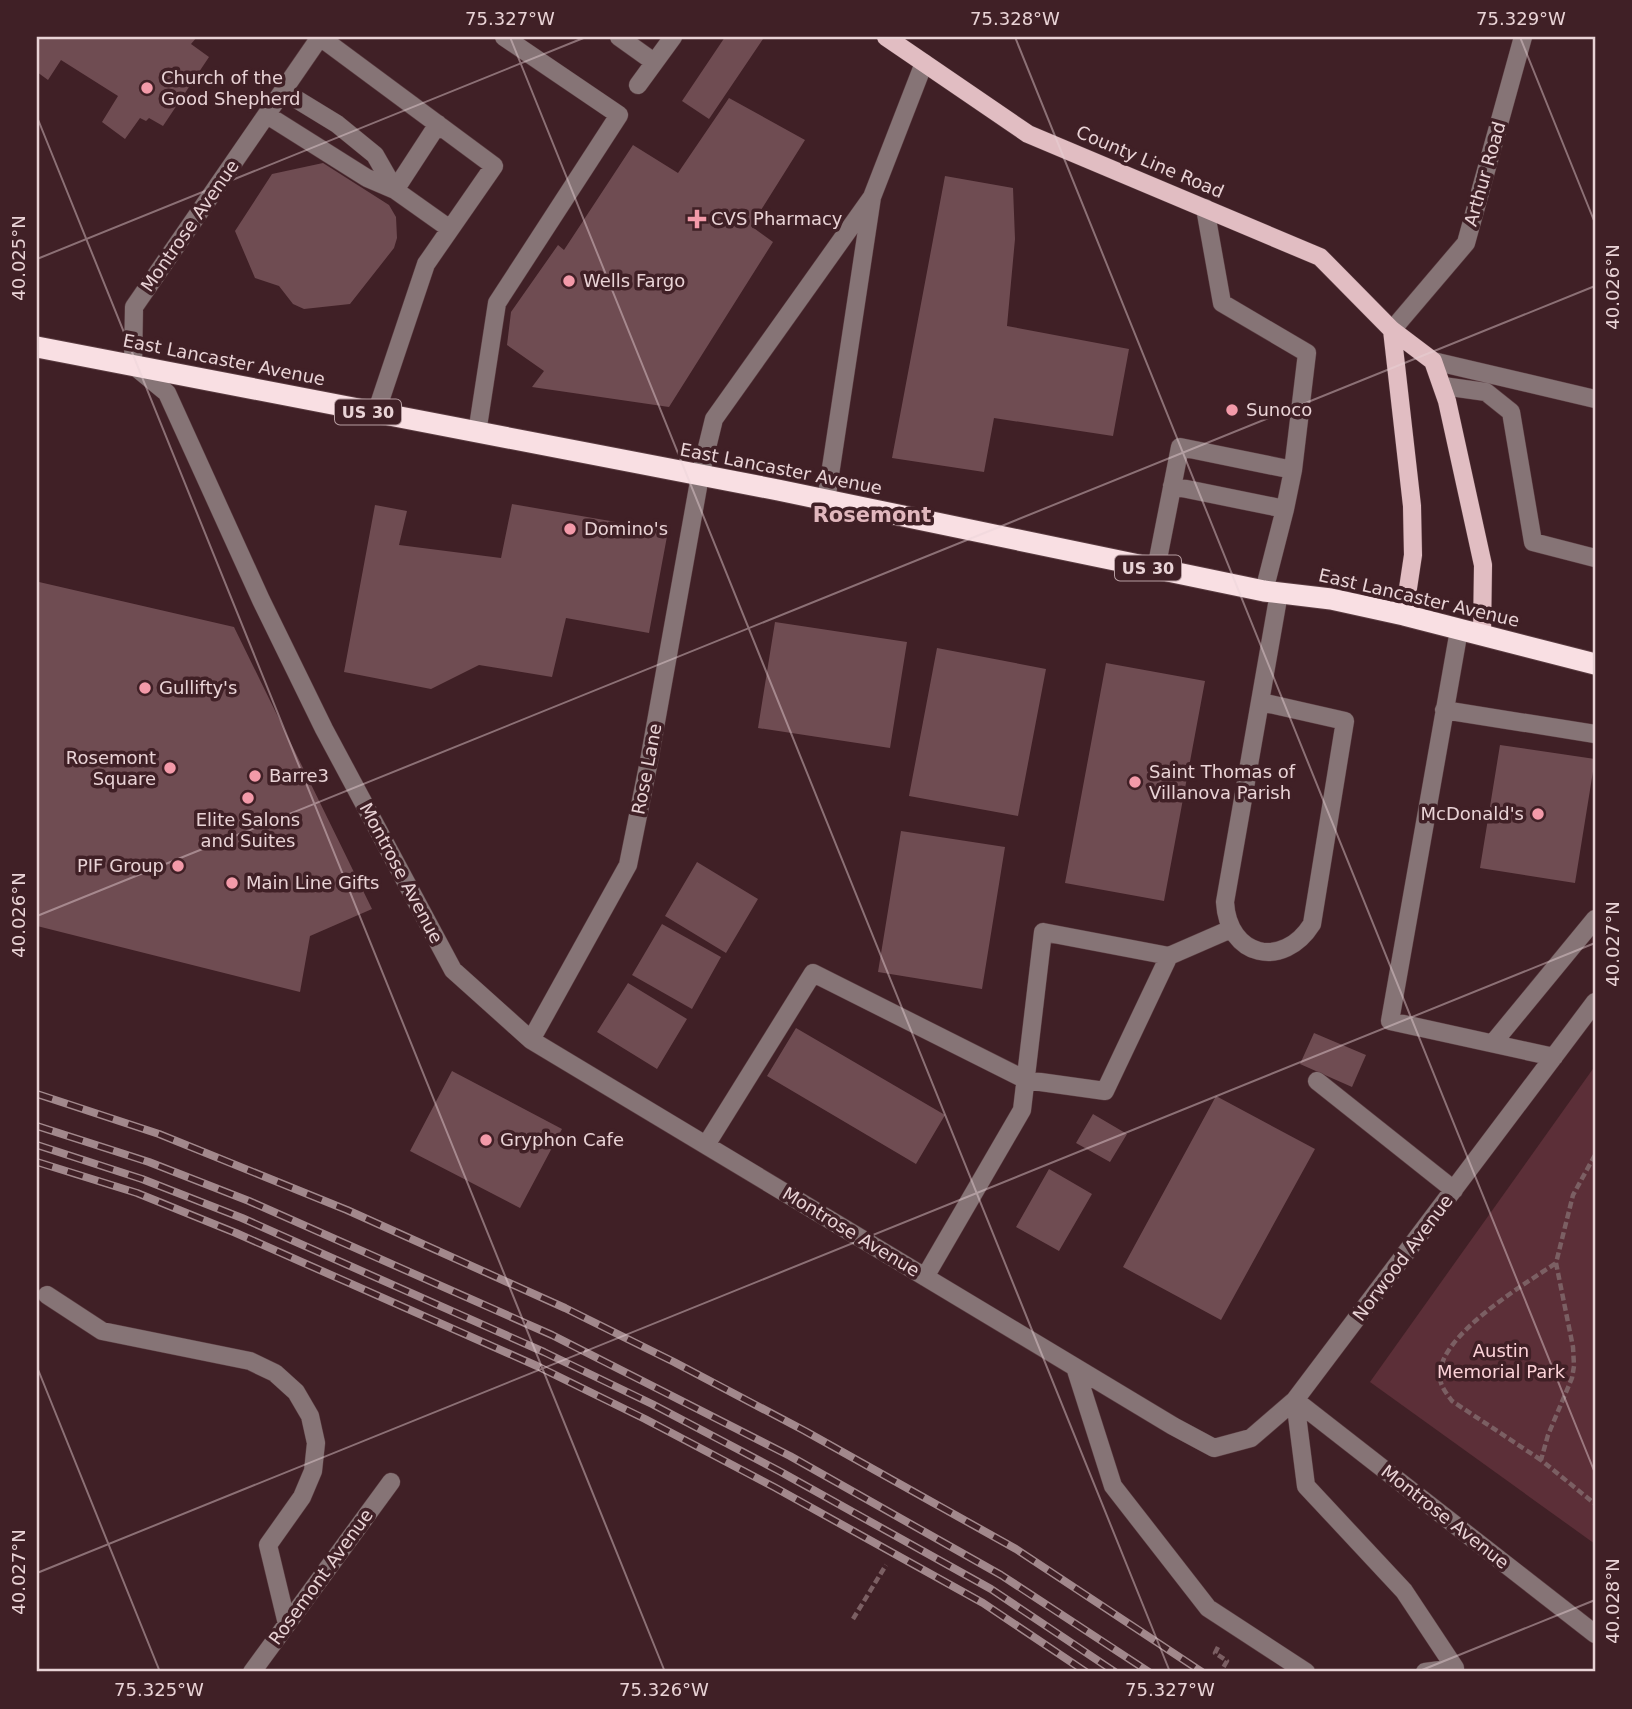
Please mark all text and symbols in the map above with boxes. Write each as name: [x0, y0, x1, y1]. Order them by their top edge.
text: 75.327°W: [465, 8, 555, 29]
text: 75.328°W: [970, 8, 1060, 29]
text: 75.329°W: [1476, 8, 1566, 29]
place label: Church of the Good Shepherd: [161, 67, 300, 109]
marker: Church of the Good Shepherd: [139, 80, 155, 96]
street label: Arthur Road: [1460, 119, 1509, 229]
street label: County Line Road: [1073, 121, 1227, 202]
street label: Montrose Avenue: [136, 156, 243, 296]
place label: CVS Pharmacy: [711, 208, 843, 229]
marker: CVS Pharmacy: [689, 211, 705, 227]
text: 40.025°N: [8, 215, 29, 301]
text: 40.026°N: [1602, 244, 1623, 330]
place label: Wells Fargo: [583, 270, 685, 291]
marker: Wells Fargo: [561, 273, 577, 289]
street label: East Lancaster Avenue: [121, 330, 327, 389]
place label: Sunoco: [1246, 399, 1312, 420]
road number: US 30: [335, 400, 401, 424]
marker: Sunoco: [1224, 402, 1240, 418]
street label: East Lancaster Avenue: [678, 439, 884, 498]
district label: Rosemont: [813, 503, 931, 527]
place label: Domino's: [584, 518, 668, 539]
marker: Domino's: [562, 521, 578, 537]
road number: US 30: [1115, 555, 1181, 580]
street label: East Lancaster Avenue: [1317, 564, 1522, 631]
place label: Gullifty's: [159, 677, 237, 698]
marker: Gullifty's: [137, 680, 153, 696]
street label: Rose Lane: [627, 722, 666, 816]
place label: Rosemont Square: [66, 747, 156, 789]
marker: Rosemont Square: [162, 760, 178, 776]
place label: Saint Thomas of Villanova Parish: [1149, 761, 1296, 803]
place label: Barre3: [269, 765, 329, 786]
marker: Barre3: [247, 768, 263, 784]
marker: Saint Thomas of Villanova Parish: [1127, 774, 1143, 790]
marker: Elite Salons and Suites: [240, 790, 256, 806]
street label: Montrose Avenue: [356, 799, 447, 947]
place label: McDonald's: [1421, 803, 1524, 824]
marker: McDonald's: [1530, 806, 1546, 822]
place label: Elite Salons and Suites: [196, 809, 300, 851]
place label: PIF Group: [77, 855, 164, 876]
marker: PIF Group: [170, 858, 186, 874]
text: 40.026°N: [8, 872, 29, 958]
place label: Main Line Gifts: [246, 872, 379, 893]
marker: Main Line Gifts: [224, 875, 240, 891]
text: 40.027°N: [1602, 901, 1623, 987]
place label: Gryphon Cafe: [500, 1129, 624, 1150]
marker: Gryphon Cafe: [478, 1132, 494, 1148]
street label: Montrose Avenue: [779, 1182, 924, 1281]
street label: Norwood Avenue: [1348, 1190, 1457, 1325]
park label: Austin Memorial Park: [1437, 1340, 1566, 1382]
street label: Montrose Avenue: [1377, 1460, 1513, 1573]
street label: Rosemont Avenue: [264, 1505, 377, 1649]
text: 40.027°N: [8, 1529, 29, 1615]
text: 40.028°N: [1602, 1558, 1623, 1644]
text: 75.325°W: [114, 1679, 204, 1700]
text: 75.326°W: [619, 1679, 709, 1700]
text: 75.327°W: [1125, 1679, 1215, 1700]

